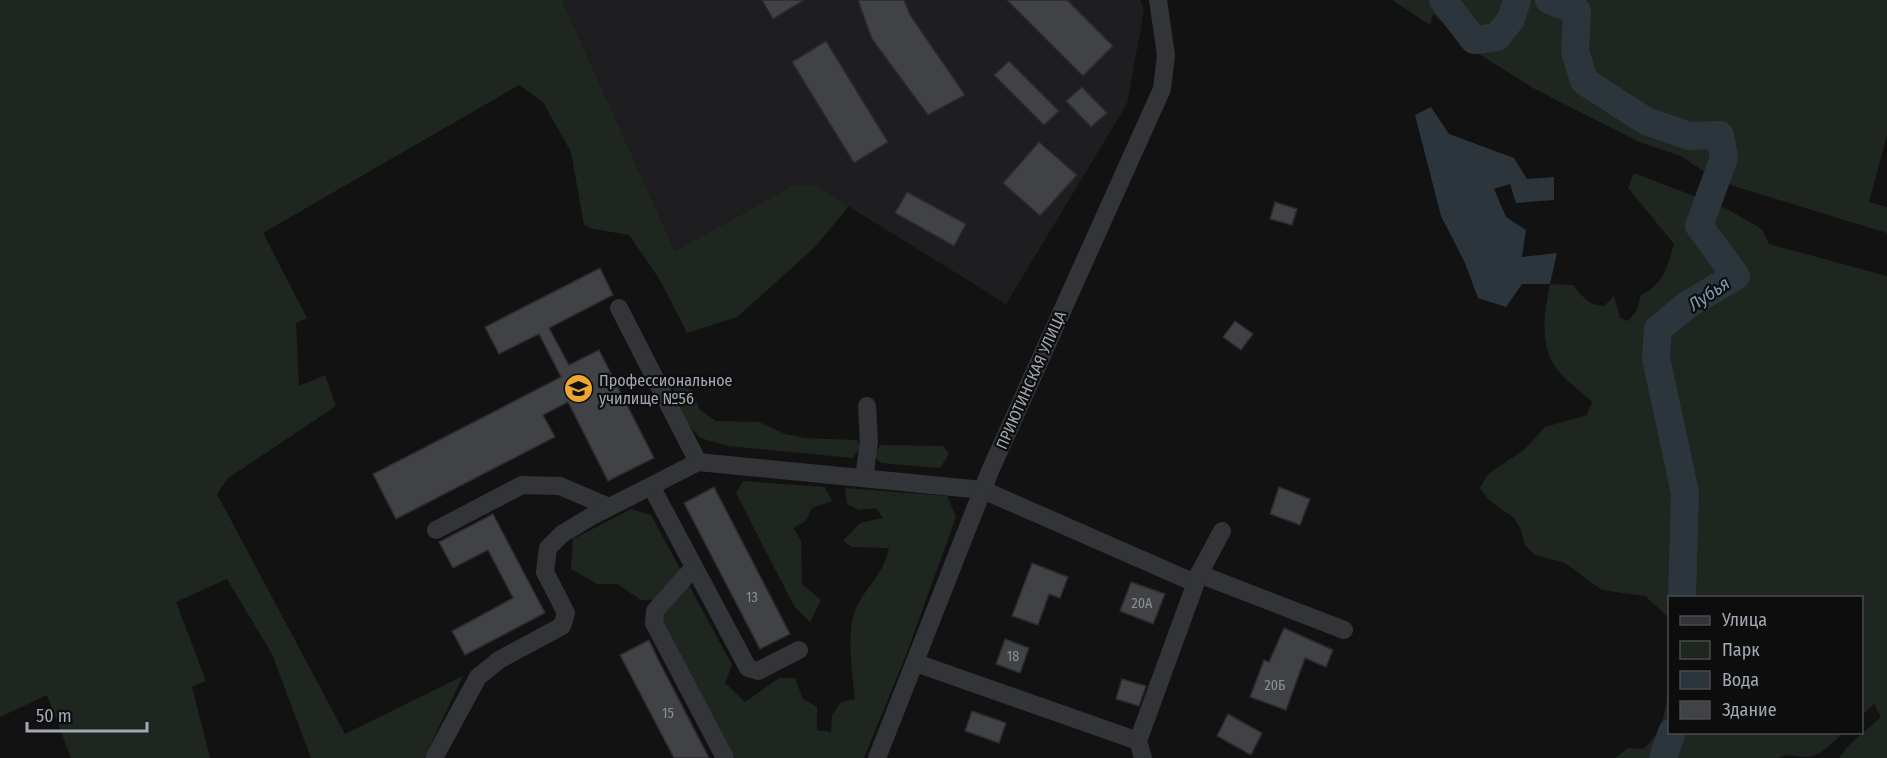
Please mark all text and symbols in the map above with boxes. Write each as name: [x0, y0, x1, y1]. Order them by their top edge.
water label: Лубья: [1683, 272, 1734, 316]
street label: ПРИЮТИНСКАЯ УЛИЦА: [992, 307, 1070, 452]
place label: Профессиональное училище №56: [599, 371, 733, 408]
school or university icon: Профессиональное училище №56: [562, 373, 594, 405]
house number: 13: [746, 589, 758, 606]
house number: 20А: [1132, 595, 1153, 612]
legend: [1668, 596, 1863, 734]
text: Улица: [1721, 609, 1767, 631]
text: Парк: [1722, 639, 1760, 661]
house number: 18: [1007, 648, 1019, 665]
text: Вода: [1722, 669, 1759, 691]
house number: 20Б: [1265, 677, 1285, 694]
scale bar: [27, 695, 147, 733]
text: Здание: [1722, 699, 1777, 721]
text: 50 m: [36, 705, 72, 727]
house number: 15: [662, 705, 674, 722]

